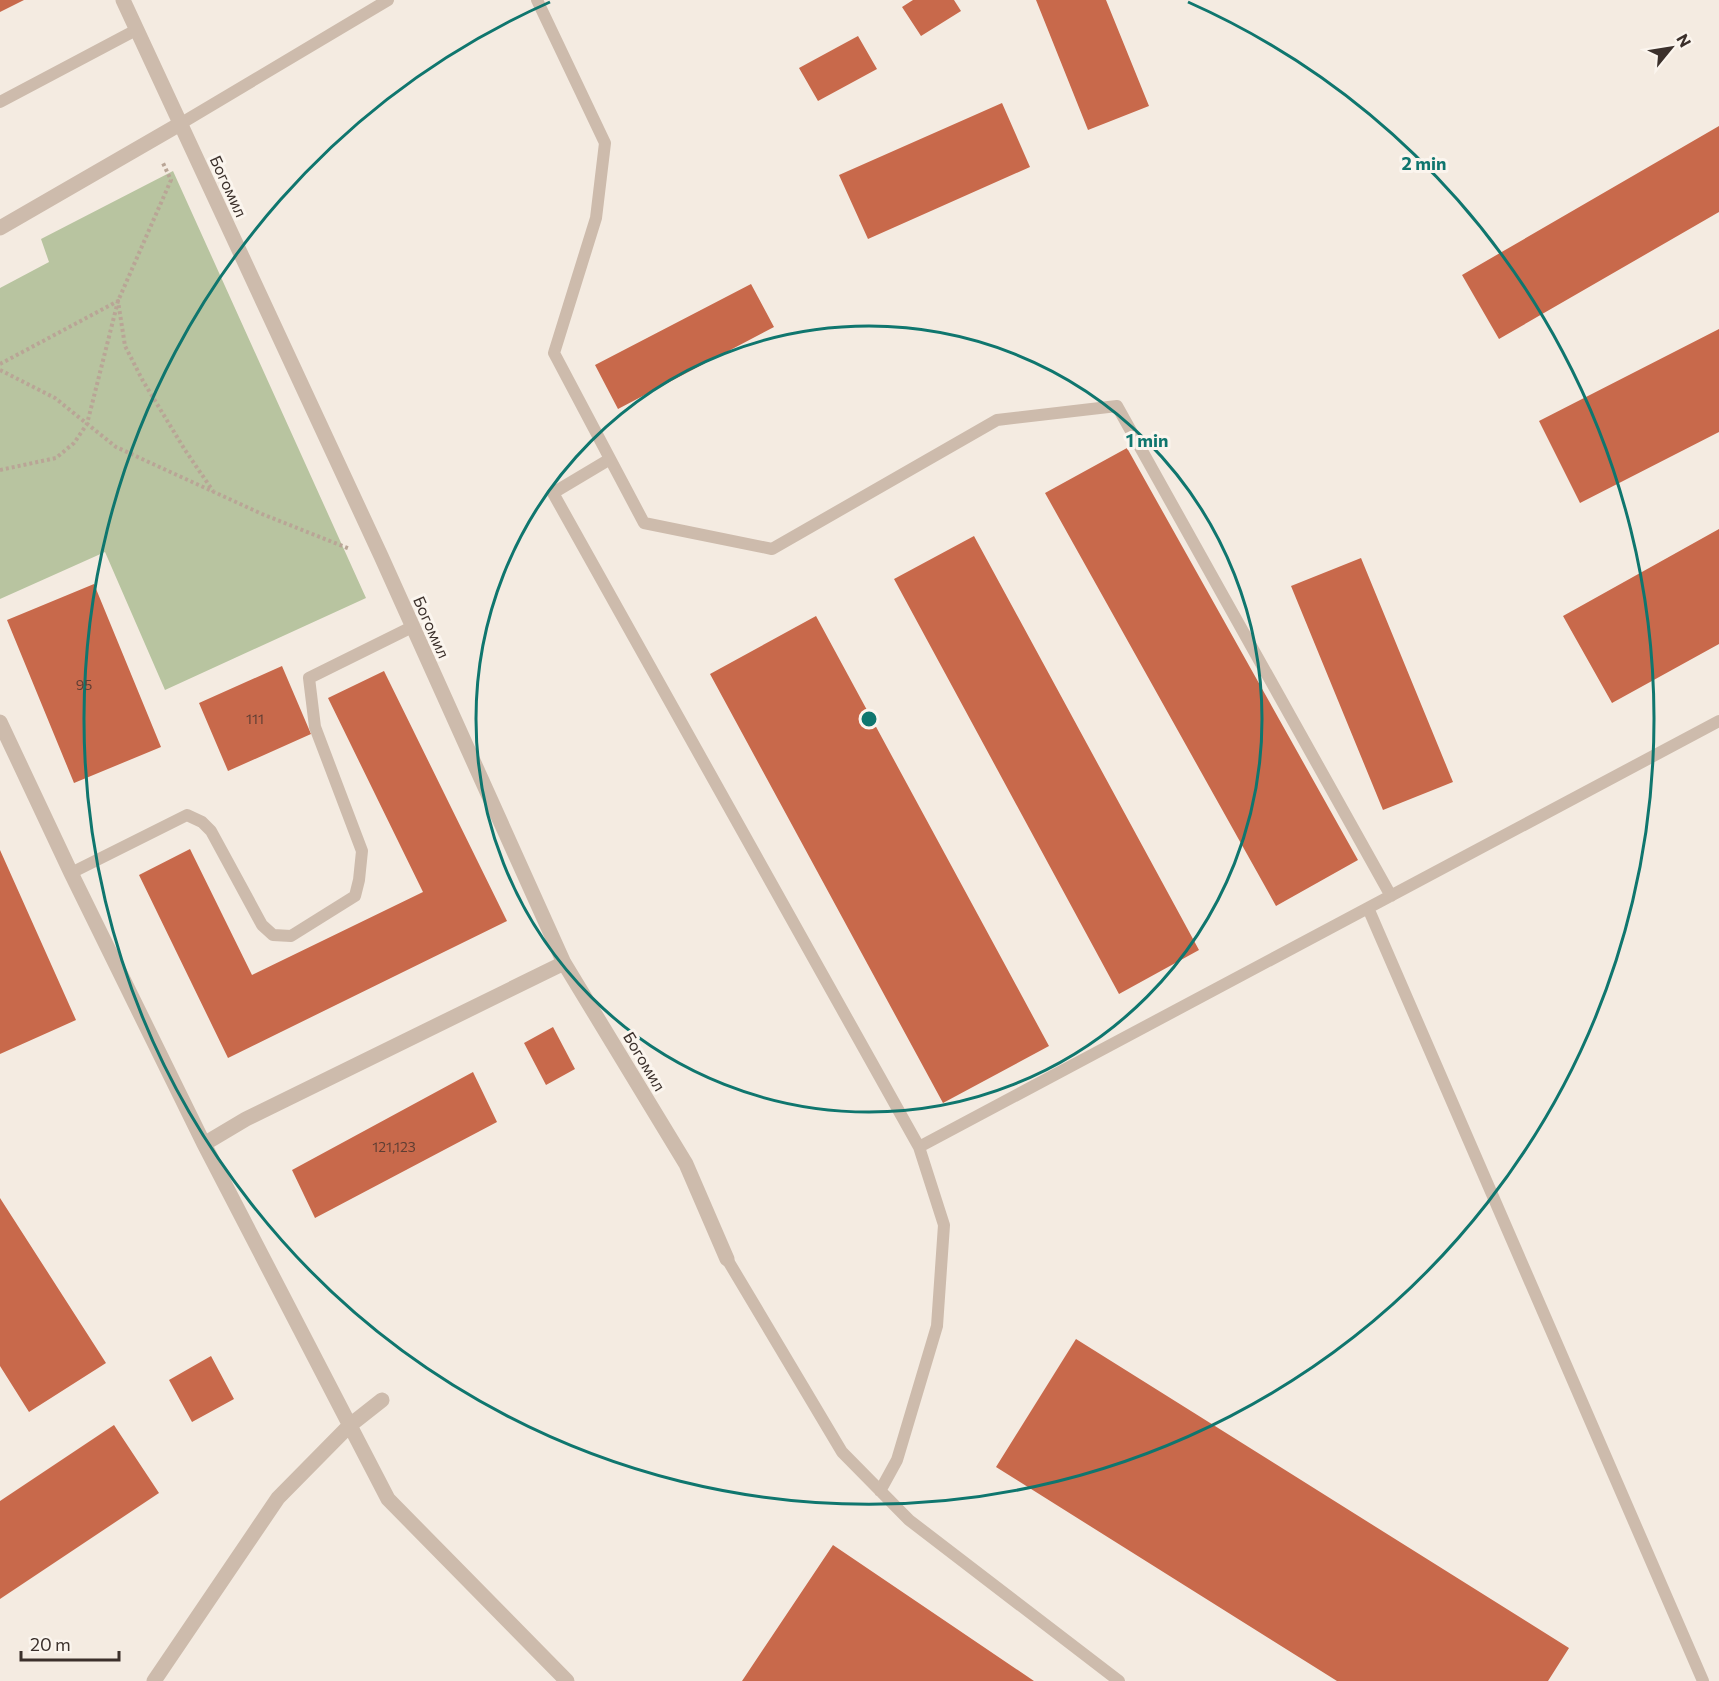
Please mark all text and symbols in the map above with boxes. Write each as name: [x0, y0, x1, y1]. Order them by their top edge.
north arrow: [1641, 18, 1701, 78]
text: N: [1673, 30, 1696, 50]
street label: Богомил: [206, 152, 252, 220]
text: 2 min: [1402, 152, 1446, 174]
text: 1 min: [1126, 429, 1168, 451]
street label: Богомил: [410, 593, 454, 661]
house number: 95: [76, 676, 92, 693]
centre of rings: [859, 709, 879, 729]
house number: 111: [246, 710, 264, 727]
street label: Богомил: [620, 1028, 670, 1094]
house number: 121,123: [372, 1138, 416, 1155]
scale bar: [21, 1624, 118, 1662]
text: 20 m: [30, 1633, 71, 1655]

